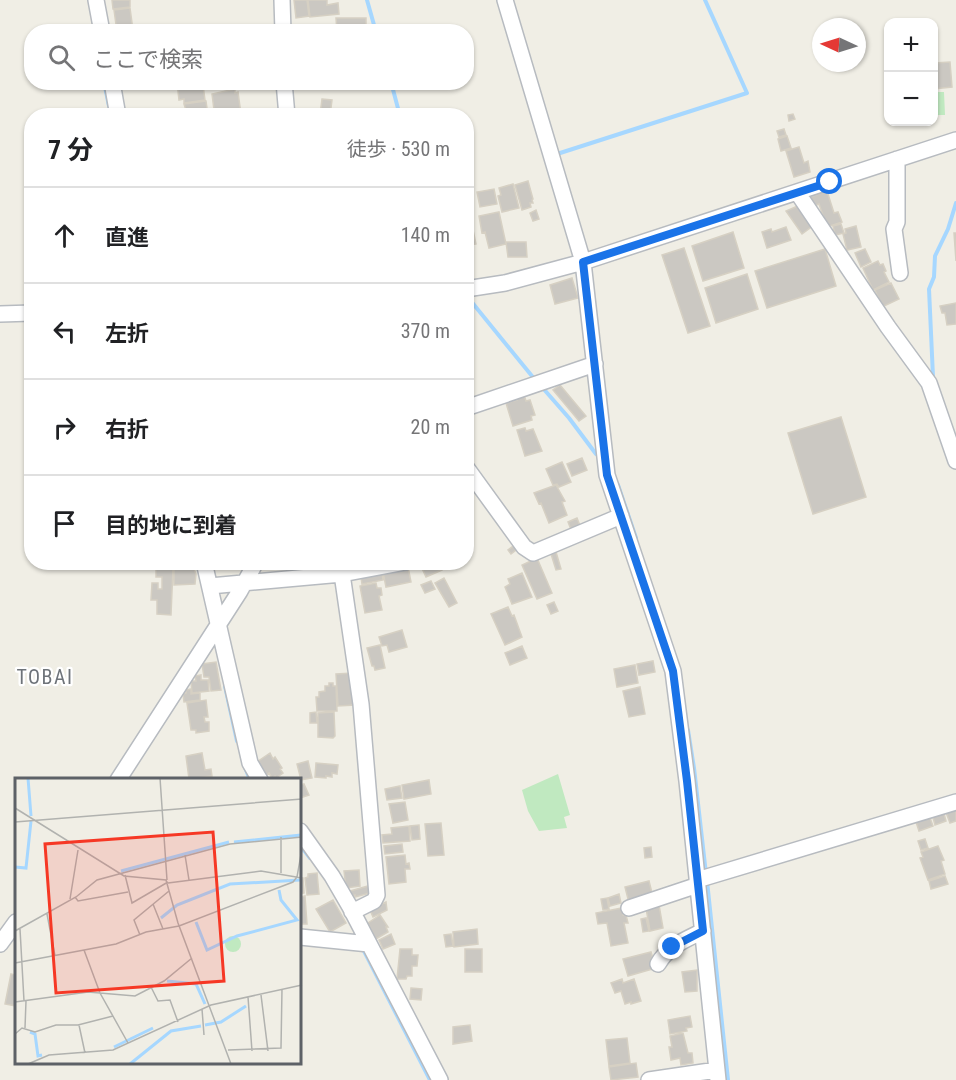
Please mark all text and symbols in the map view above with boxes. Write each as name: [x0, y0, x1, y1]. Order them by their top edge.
north arrow: [812, 18, 866, 72]
map controls: [884, 18, 938, 126]
button: +: [884, 18, 938, 72]
search box: [24, 24, 474, 90]
icon: search: [45, 41, 78, 74]
text: ここで検索: [93, 47, 203, 72]
button: −: [884, 72, 938, 126]
text: 7 分: [48, 135, 93, 165]
text: 徒歩 · 530 m: [347, 137, 450, 161]
route start: [816, 168, 842, 194]
icon: ahead: [48, 219, 81, 252]
text: 140 m: [401, 223, 450, 247]
text: 直進: [105, 225, 149, 250]
icon: left: [48, 315, 81, 348]
text: 370 m: [401, 319, 450, 343]
text: 左折: [105, 321, 149, 346]
icon: right: [48, 411, 81, 444]
text: 20 m: [411, 415, 450, 439]
text: 右折: [105, 417, 149, 442]
icon: arrive: [48, 507, 81, 540]
text: 目的地に到着: [105, 513, 237, 538]
district label: TOBAI: [16, 665, 74, 689]
inset map: [15, 778, 302, 1065]
route end: [658, 933, 684, 959]

